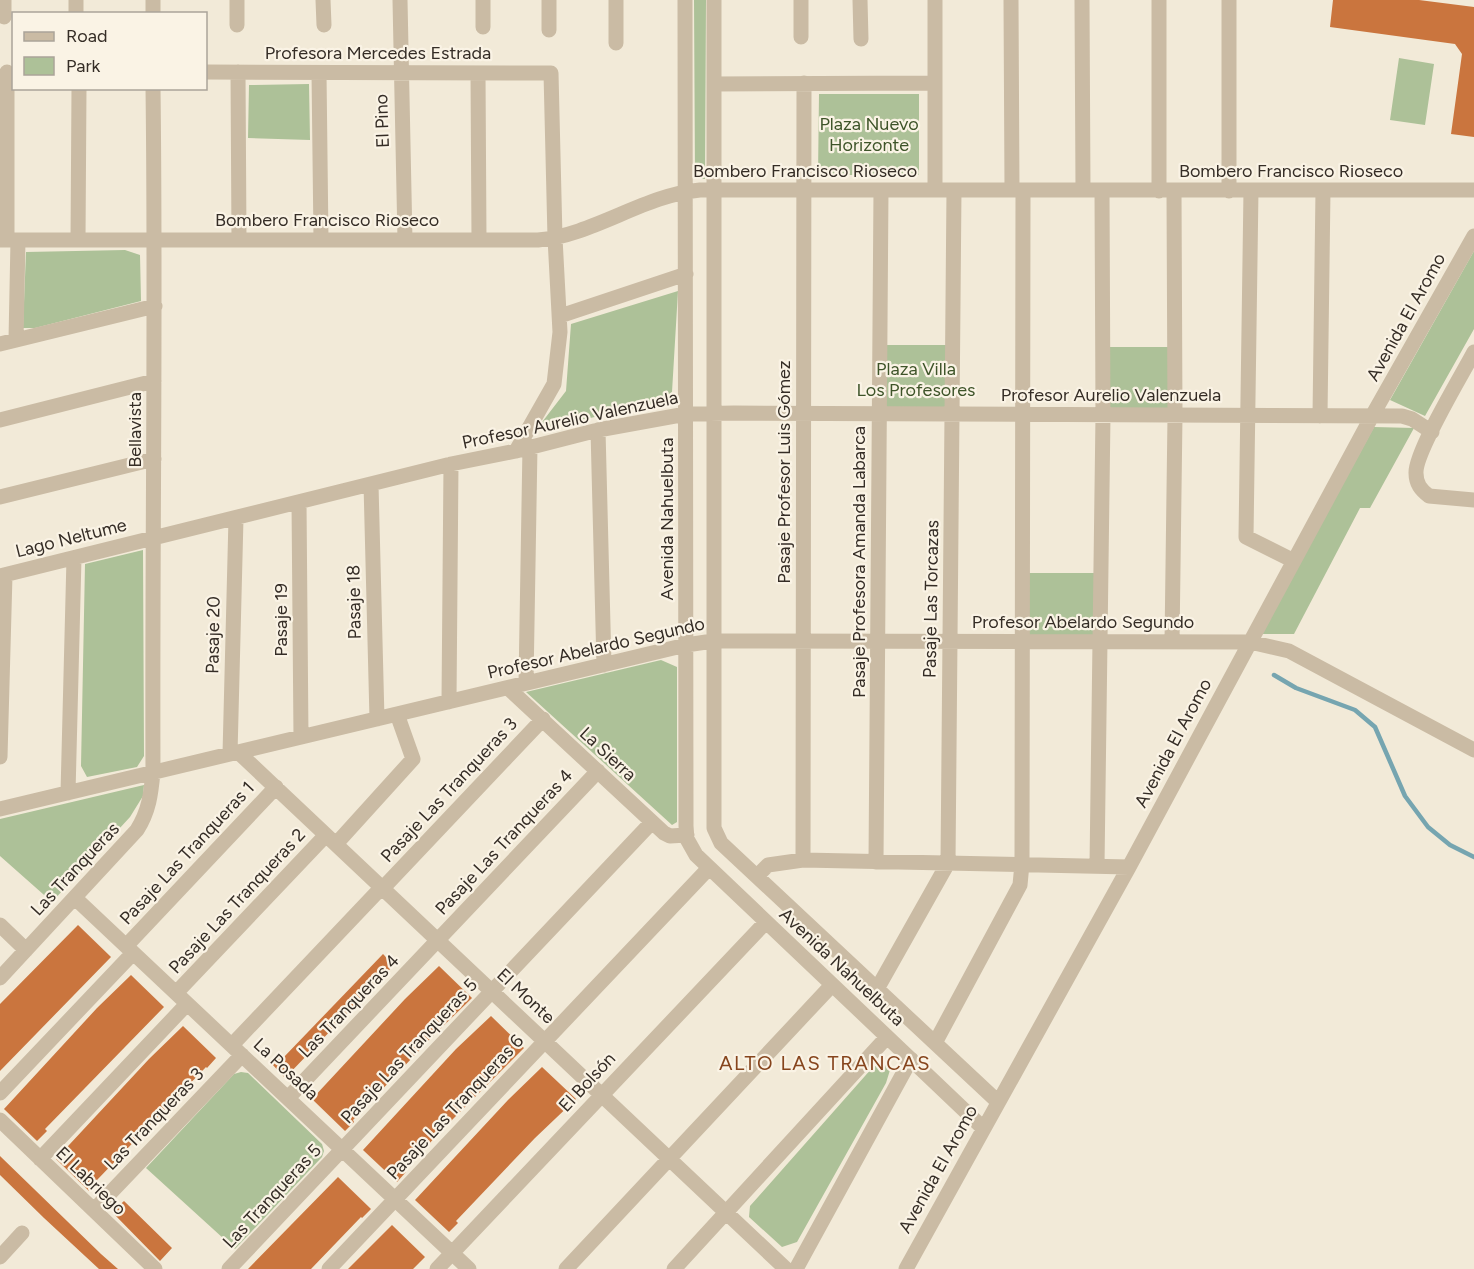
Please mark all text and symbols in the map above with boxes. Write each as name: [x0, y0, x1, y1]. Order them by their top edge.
legend: [12, 12, 207, 90]
text: Road: [66, 25, 107, 47]
street label: Profesora Mercedes Estrada: [265, 42, 491, 64]
text: Park: [66, 55, 101, 77]
street label: El Pino: [370, 94, 394, 148]
park label: Plaza Nuevo Horizonte: [819, 113, 919, 156]
street label: Bombero Francisco Rioseco: [693, 160, 917, 182]
street label: Bombero Francisco Rioseco: [1179, 160, 1403, 182]
street label: Bombero Francisco Rioseco: [215, 209, 439, 231]
street label: Avenida El Aromo: [1362, 249, 1450, 385]
park label: Plaza Villa Los Profesores: [856, 358, 976, 401]
street label: Pasaje Profesor Luis Gómez: [773, 360, 795, 584]
street label: Profesor Aurelio Valenzuela: [1001, 384, 1221, 406]
street label: Profesor Aurelio Valenzuela: [460, 386, 680, 454]
street label: Bellavista: [124, 392, 146, 468]
street label: Pasaje Profesora Amanda Labarca: [848, 426, 870, 698]
street label: Avenida Nahuelbuta: [656, 438, 678, 600]
street label: Lago Neltume: [13, 514, 129, 562]
street label: Pasaje Las Torcazas: [919, 520, 943, 678]
street label: Pasaje 18: [342, 565, 366, 639]
street label: Pasaje 19: [270, 583, 292, 657]
street label: Pasaje 20: [201, 596, 225, 674]
street label: Profesor Abelardo Segundo: [972, 611, 1194, 633]
street label: Profesor Abelardo Segundo: [485, 612, 707, 684]
street label: Avenida El Aromo: [1130, 675, 1216, 811]
street label: Pasaje Las Tranqueras 3: [376, 713, 522, 867]
street label: La Sierra: [575, 722, 641, 786]
street label: Pasaje Las Tranqueras 4: [431, 764, 577, 920]
street label: Pasaje Las Tranqueras 1: [115, 777, 259, 929]
street label: Las Tranqueras: [26, 818, 124, 920]
street label: Pasaje Las Tranqueras 2: [164, 824, 310, 978]
street label: Avenida Nahuelbuta: [775, 903, 909, 1031]
street label: Las Tranqueras 4: [294, 950, 404, 1062]
street label: El Monte: [492, 964, 560, 1028]
street label: Pasaje Las Tranqueras 5: [336, 974, 482, 1128]
street label: Pasaje Las Tranqueras 6: [382, 1030, 528, 1184]
street label: La Posada: [249, 1033, 323, 1105]
street label: El Bolsón: [554, 1048, 620, 1116]
district label: ALTO LAS TRANCAS: [719, 1051, 931, 1075]
street label: Las Tranqueras 3: [100, 1063, 208, 1175]
street label: Avenida El Aromo: [894, 1101, 982, 1237]
street label: Las Tranqueras 5: [218, 1139, 326, 1253]
street label: El Labriego: [51, 1142, 131, 1220]

